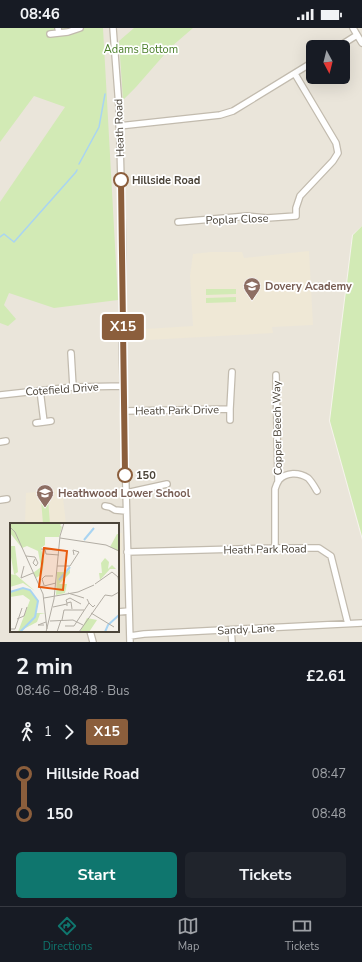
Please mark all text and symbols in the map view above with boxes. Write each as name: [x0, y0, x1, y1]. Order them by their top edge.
text: 08:46: [20, 4, 60, 24]
north arrow: [306, 40, 350, 84]
map controls: [306, 40, 350, 84]
park label: Adams Bottom: [104, 42, 178, 57]
street label: Heath Road: [111, 98, 128, 158]
marker: Hillside Road: [113, 172, 129, 188]
place label: Hillside Road: [132, 173, 200, 188]
street label: Poplar Close: [205, 211, 269, 228]
school or university icon: Dovery Academy: [242, 276, 262, 301]
place label: Dovery Academy: [265, 279, 352, 294]
line badge: X15: [100, 314, 146, 340]
text: X15: [110, 317, 136, 336]
street label: Cotefield Drive: [25, 379, 99, 400]
street label: Copper Beech Way: [269, 380, 286, 476]
street label: Heath Park Drive: [135, 402, 219, 419]
marker: 150: [117, 467, 133, 483]
place label: 150: [136, 468, 156, 483]
school or university icon: Heathwood Lower School: [35, 483, 55, 508]
place label: Heathwood Lower School: [58, 486, 191, 501]
inset map: [10, 523, 119, 632]
street label: Heath Park Road: [223, 541, 307, 558]
street label: Sandy Lane: [217, 620, 275, 638]
text: 2 min: [16, 652, 73, 682]
text: £2.61: [306, 666, 346, 686]
text: 08:46 – 08:48 · Bus: [16, 682, 130, 700]
icon: walk: [16, 721, 38, 743]
icon: forward: [58, 721, 80, 743]
text: X15: [94, 722, 120, 741]
text: 1: [44, 723, 52, 741]
text: Hillside Road: [46, 764, 139, 784]
text: 08:47: [312, 765, 346, 783]
text: 150: [46, 804, 73, 824]
text: 08:48: [312, 805, 346, 823]
button: Start: [16, 852, 177, 898]
button: Tickets: [185, 852, 346, 898]
tab: Directions: [43, 915, 92, 954]
tab: Map: [177, 915, 199, 954]
tab: Tickets: [285, 915, 319, 954]

